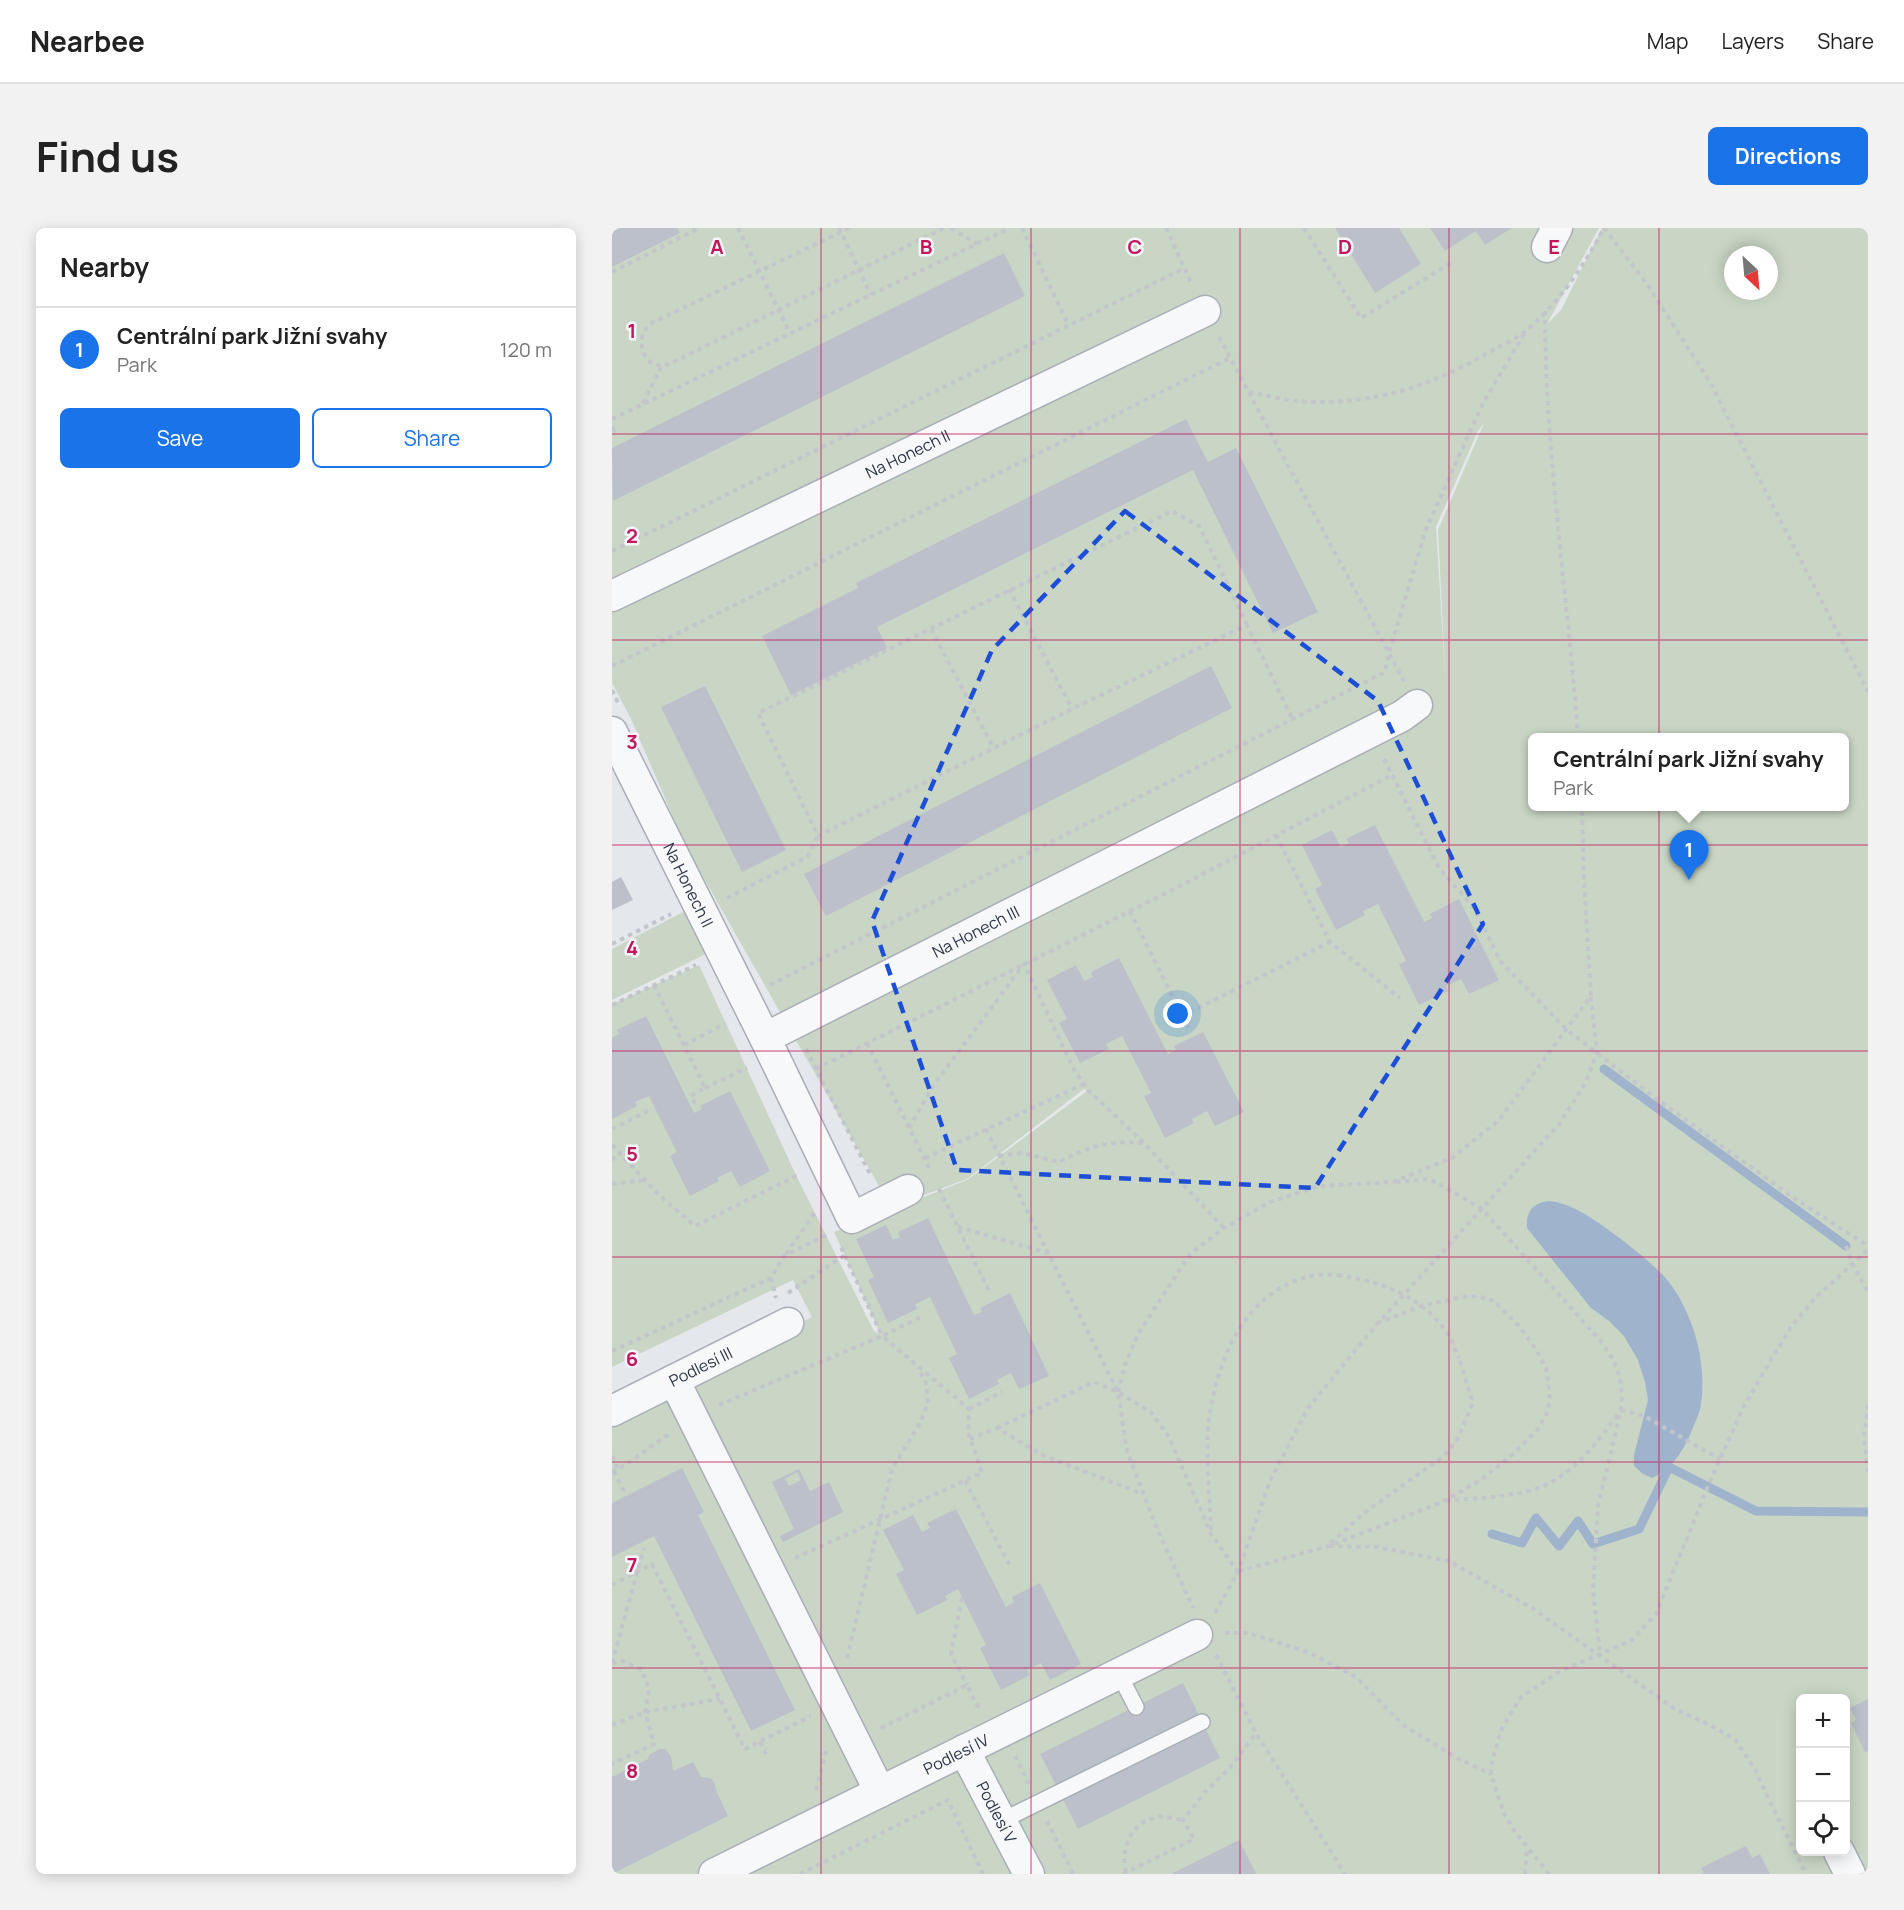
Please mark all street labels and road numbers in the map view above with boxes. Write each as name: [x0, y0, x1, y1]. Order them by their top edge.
street label: Na Honech II: [862, 424, 954, 484]
street label: Na Honech II: [658, 839, 719, 931]
street label: Na Honech III: [928, 900, 1023, 963]
street label: Podlesí III: [665, 1342, 736, 1392]
street label: Podlesí IV: [920, 1729, 993, 1780]
street label: Podlesí V: [971, 1777, 1022, 1847]

